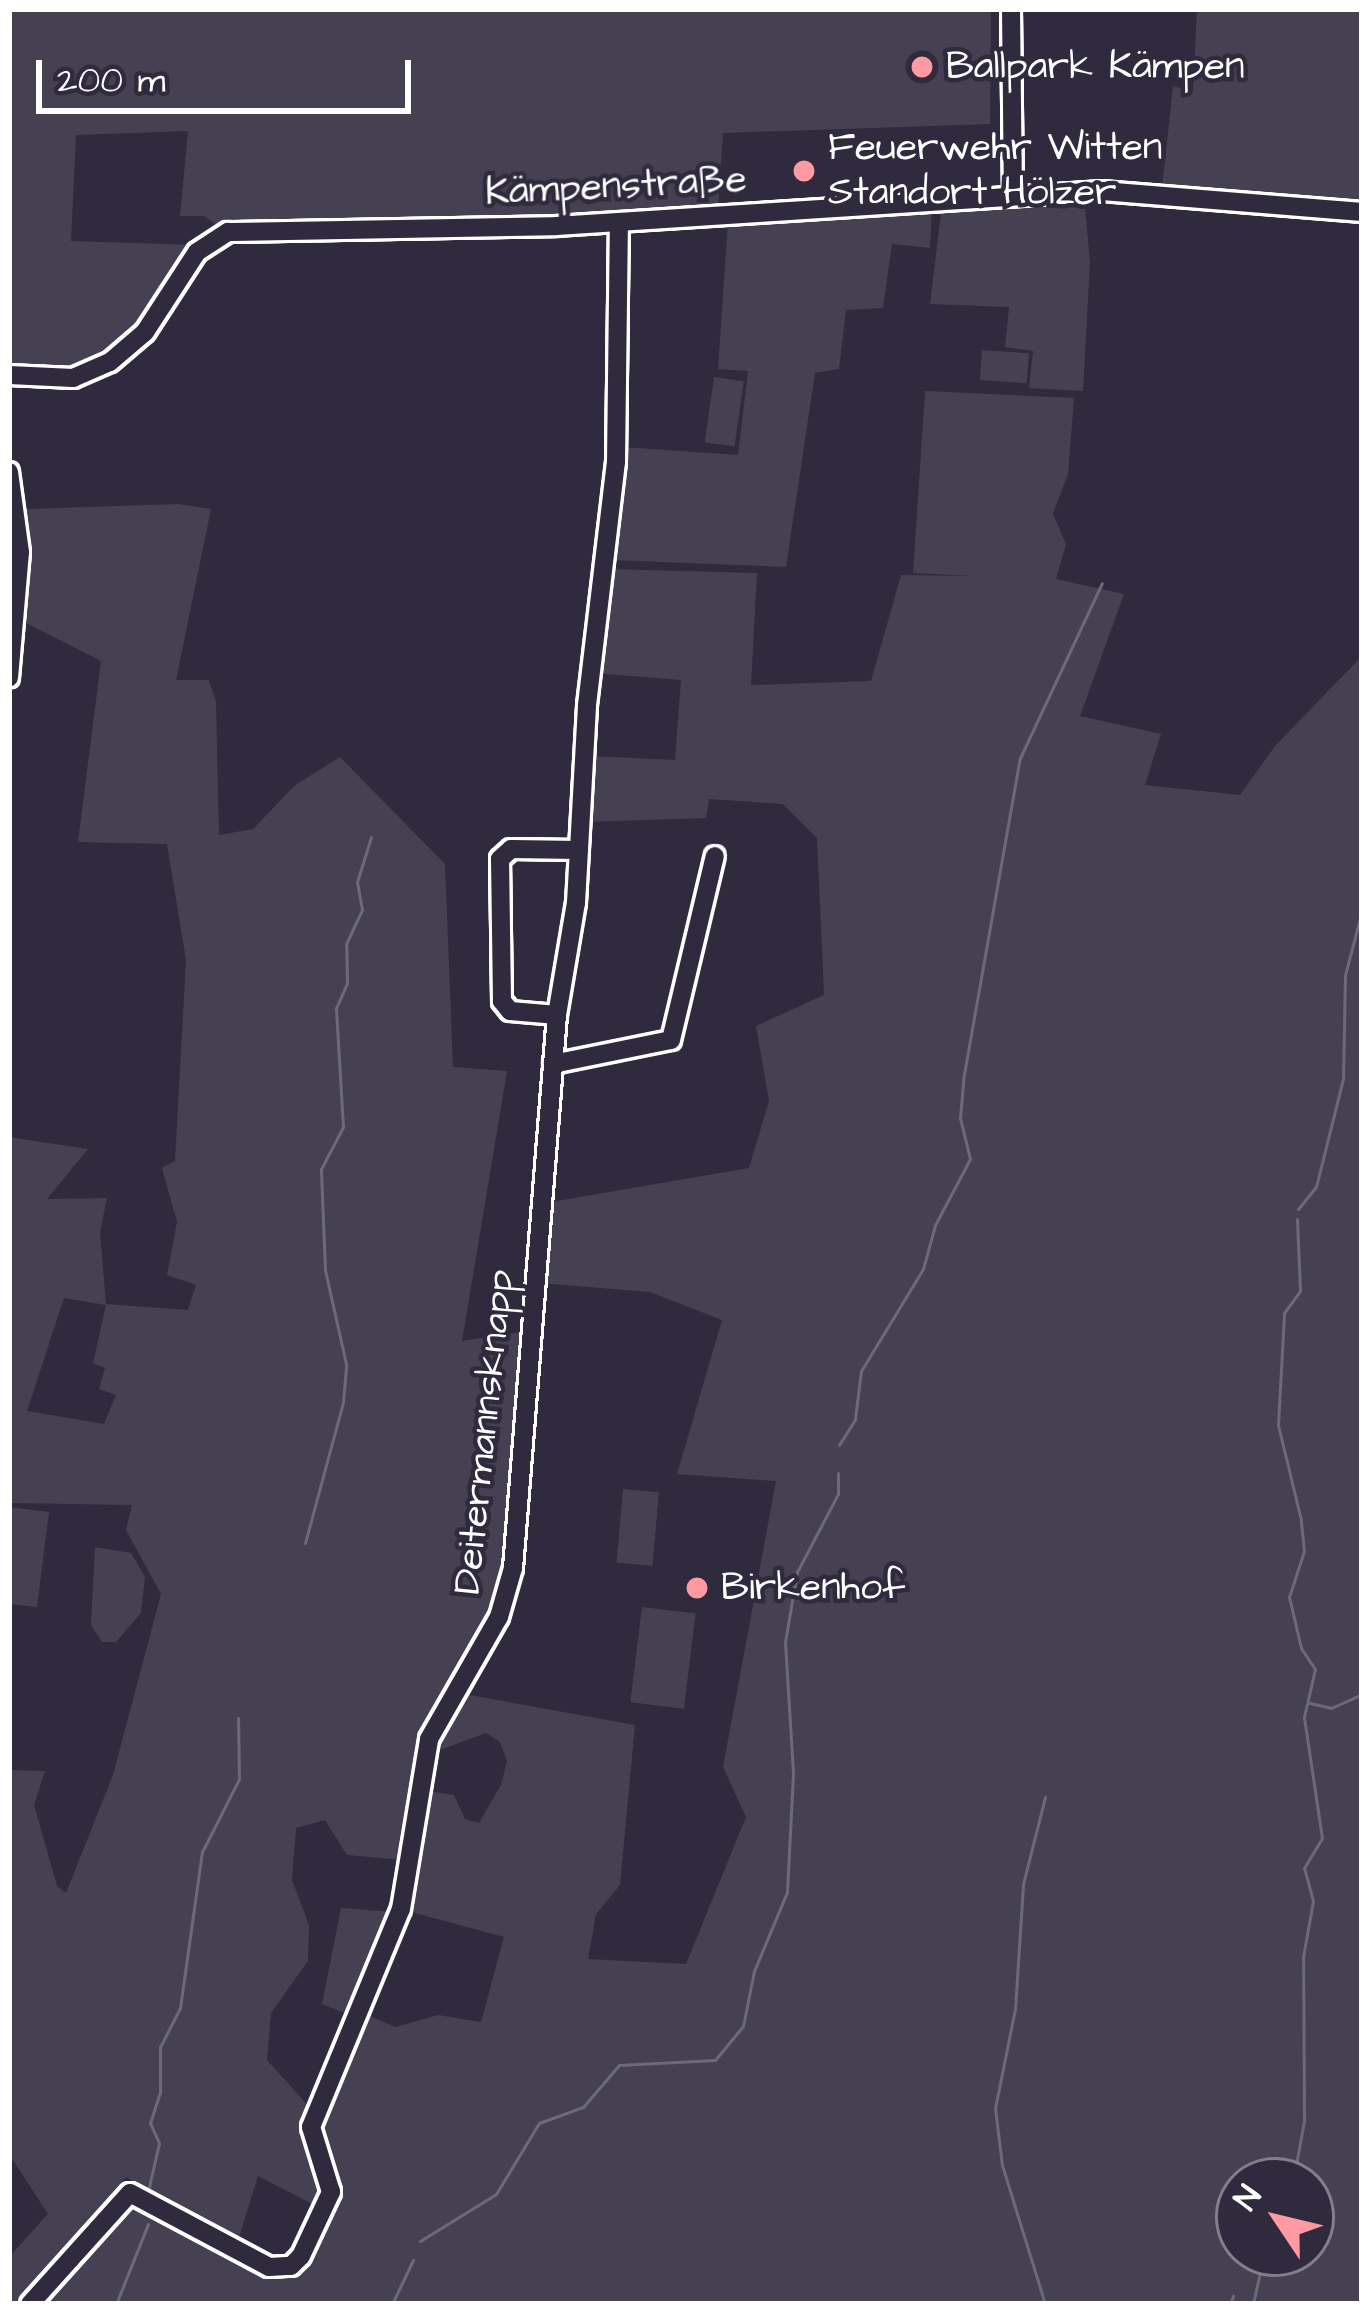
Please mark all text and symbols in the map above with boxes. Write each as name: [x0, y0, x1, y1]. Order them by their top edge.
scale bar: [42, 36, 417, 110]
place label: Ballpark Kämpen: [946, 44, 1245, 90]
marker: Ballpark Kämpen: [909, 54, 935, 80]
text: 200 m: [57, 55, 165, 106]
place label: Feuerwehr Witten Standort Hölzer: [828, 126, 1162, 217]
street label: Kämpenstraße: [484, 157, 748, 217]
marker: Feuerwehr Witten Standort Hölzer: [791, 158, 817, 184]
street label: Deitermannsknapp: [445, 1267, 525, 1597]
place label: Birkenhof: [721, 1565, 905, 1611]
marker: Birkenhof: [684, 1575, 710, 1601]
north arrow: [1215, 2157, 1335, 2277]
text: N: [1223, 2176, 1273, 2220]

